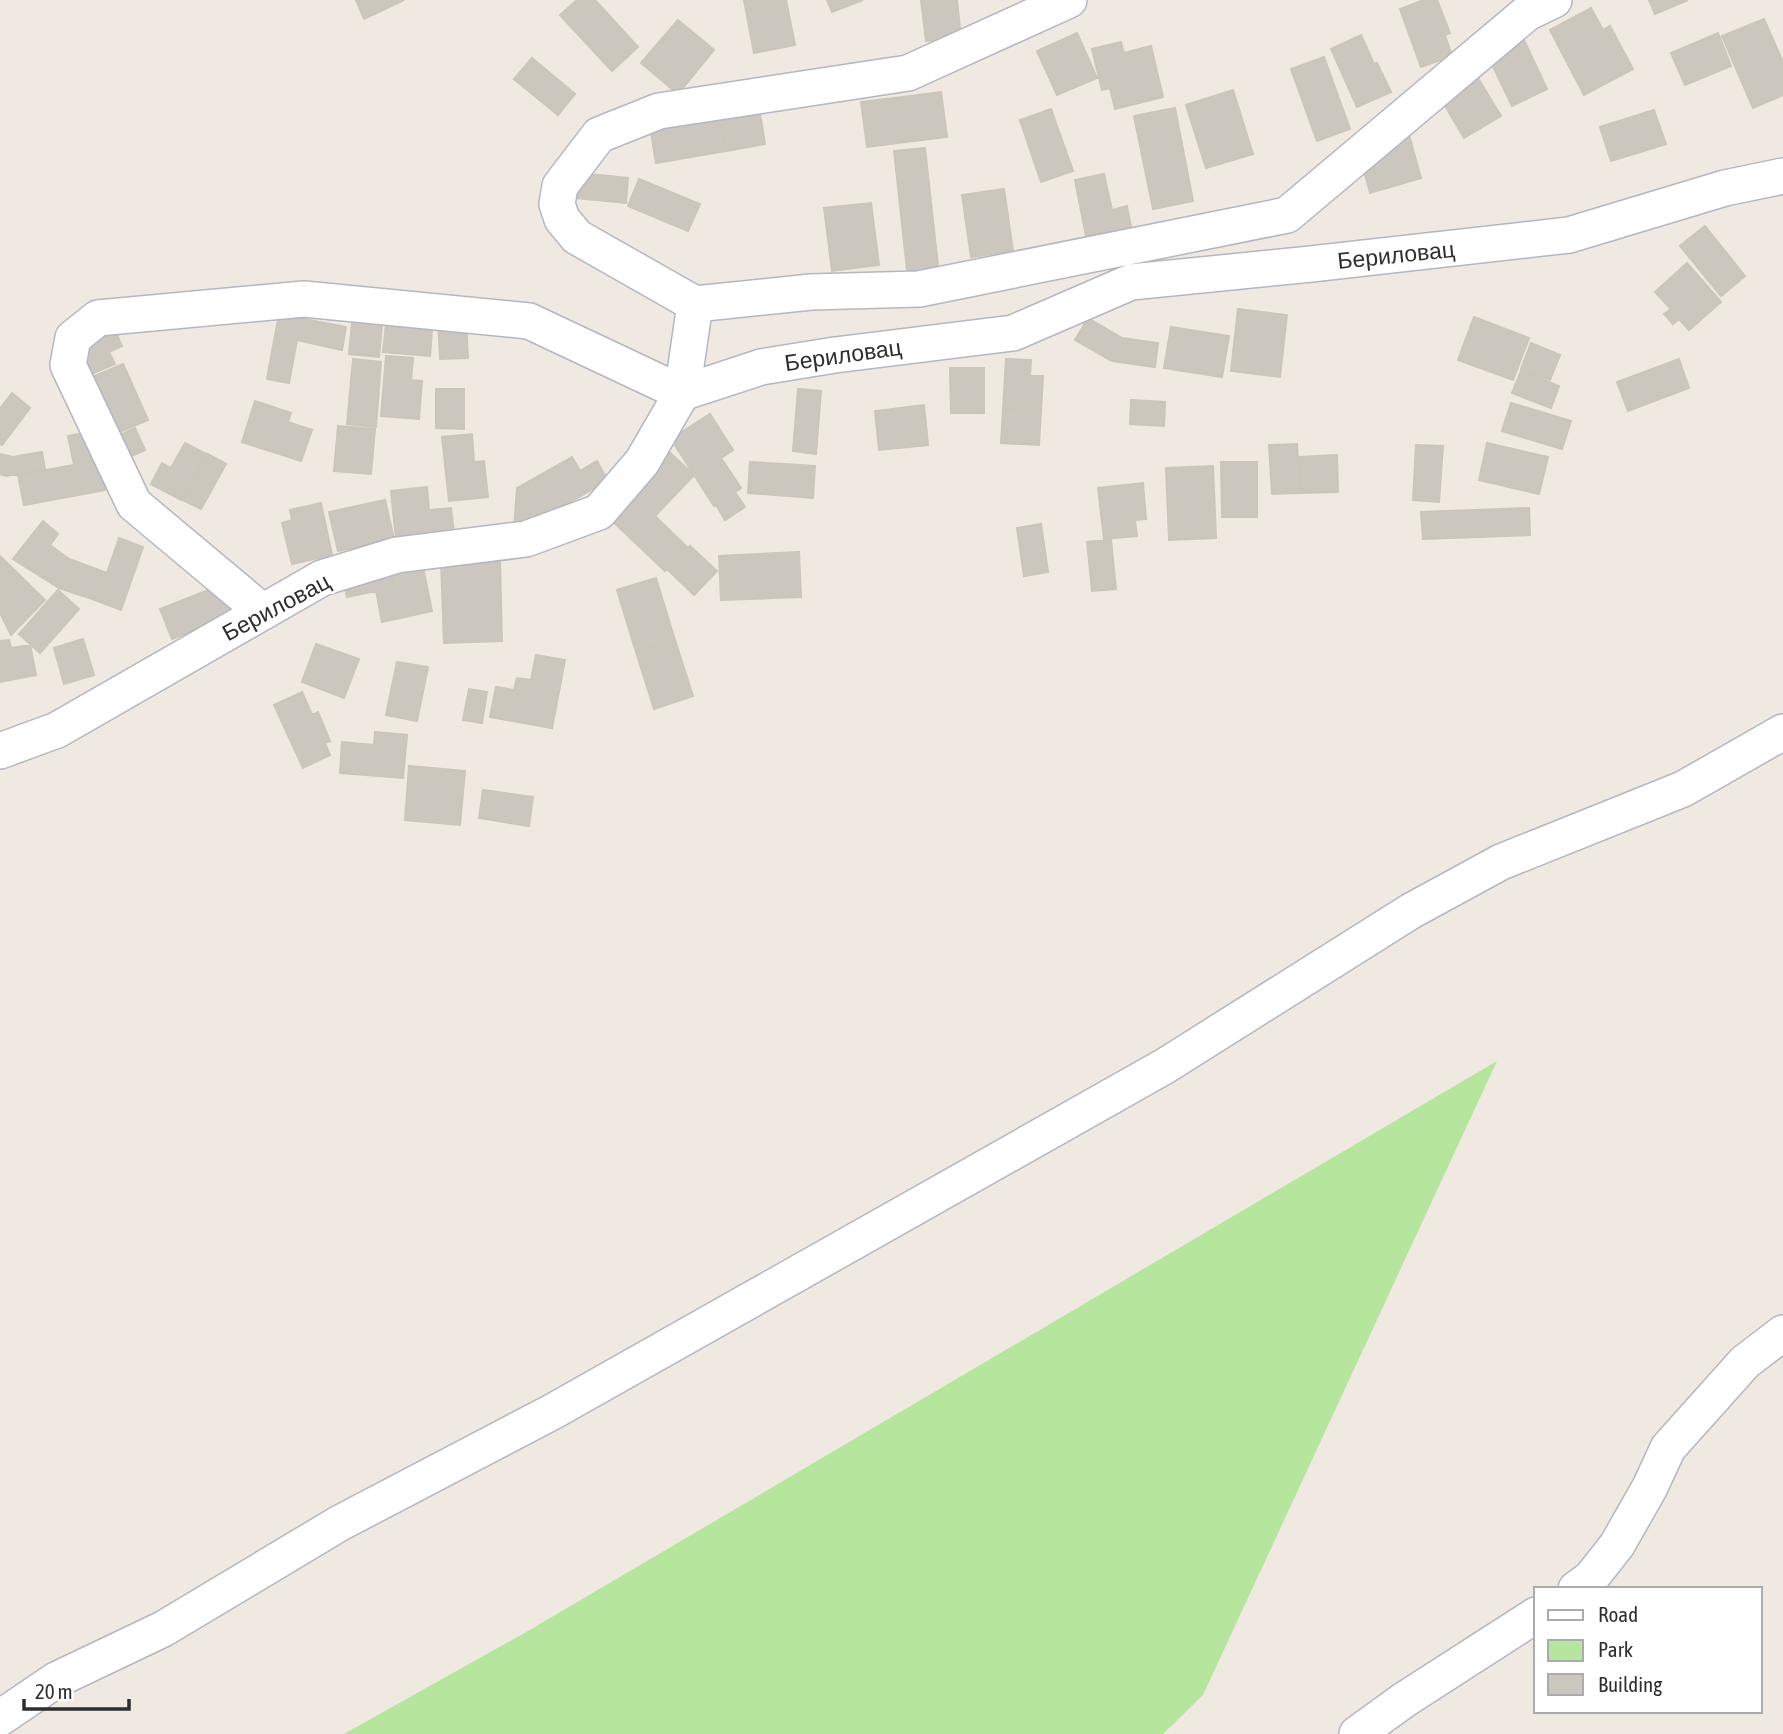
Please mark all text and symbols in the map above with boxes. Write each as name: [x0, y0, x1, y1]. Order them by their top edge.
street label: Бериловац: [1336, 236, 1456, 274]
street label: Бериловац: [783, 334, 903, 376]
street label: Бериловац: [218, 568, 334, 646]
legend: [1534, 1587, 1762, 1713]
text: Road: [1598, 1602, 1638, 1626]
text: Park: [1598, 1637, 1633, 1661]
scale bar: [24, 1668, 130, 1712]
text: Building: [1598, 1672, 1662, 1696]
text: 20 m: [35, 1679, 73, 1703]

